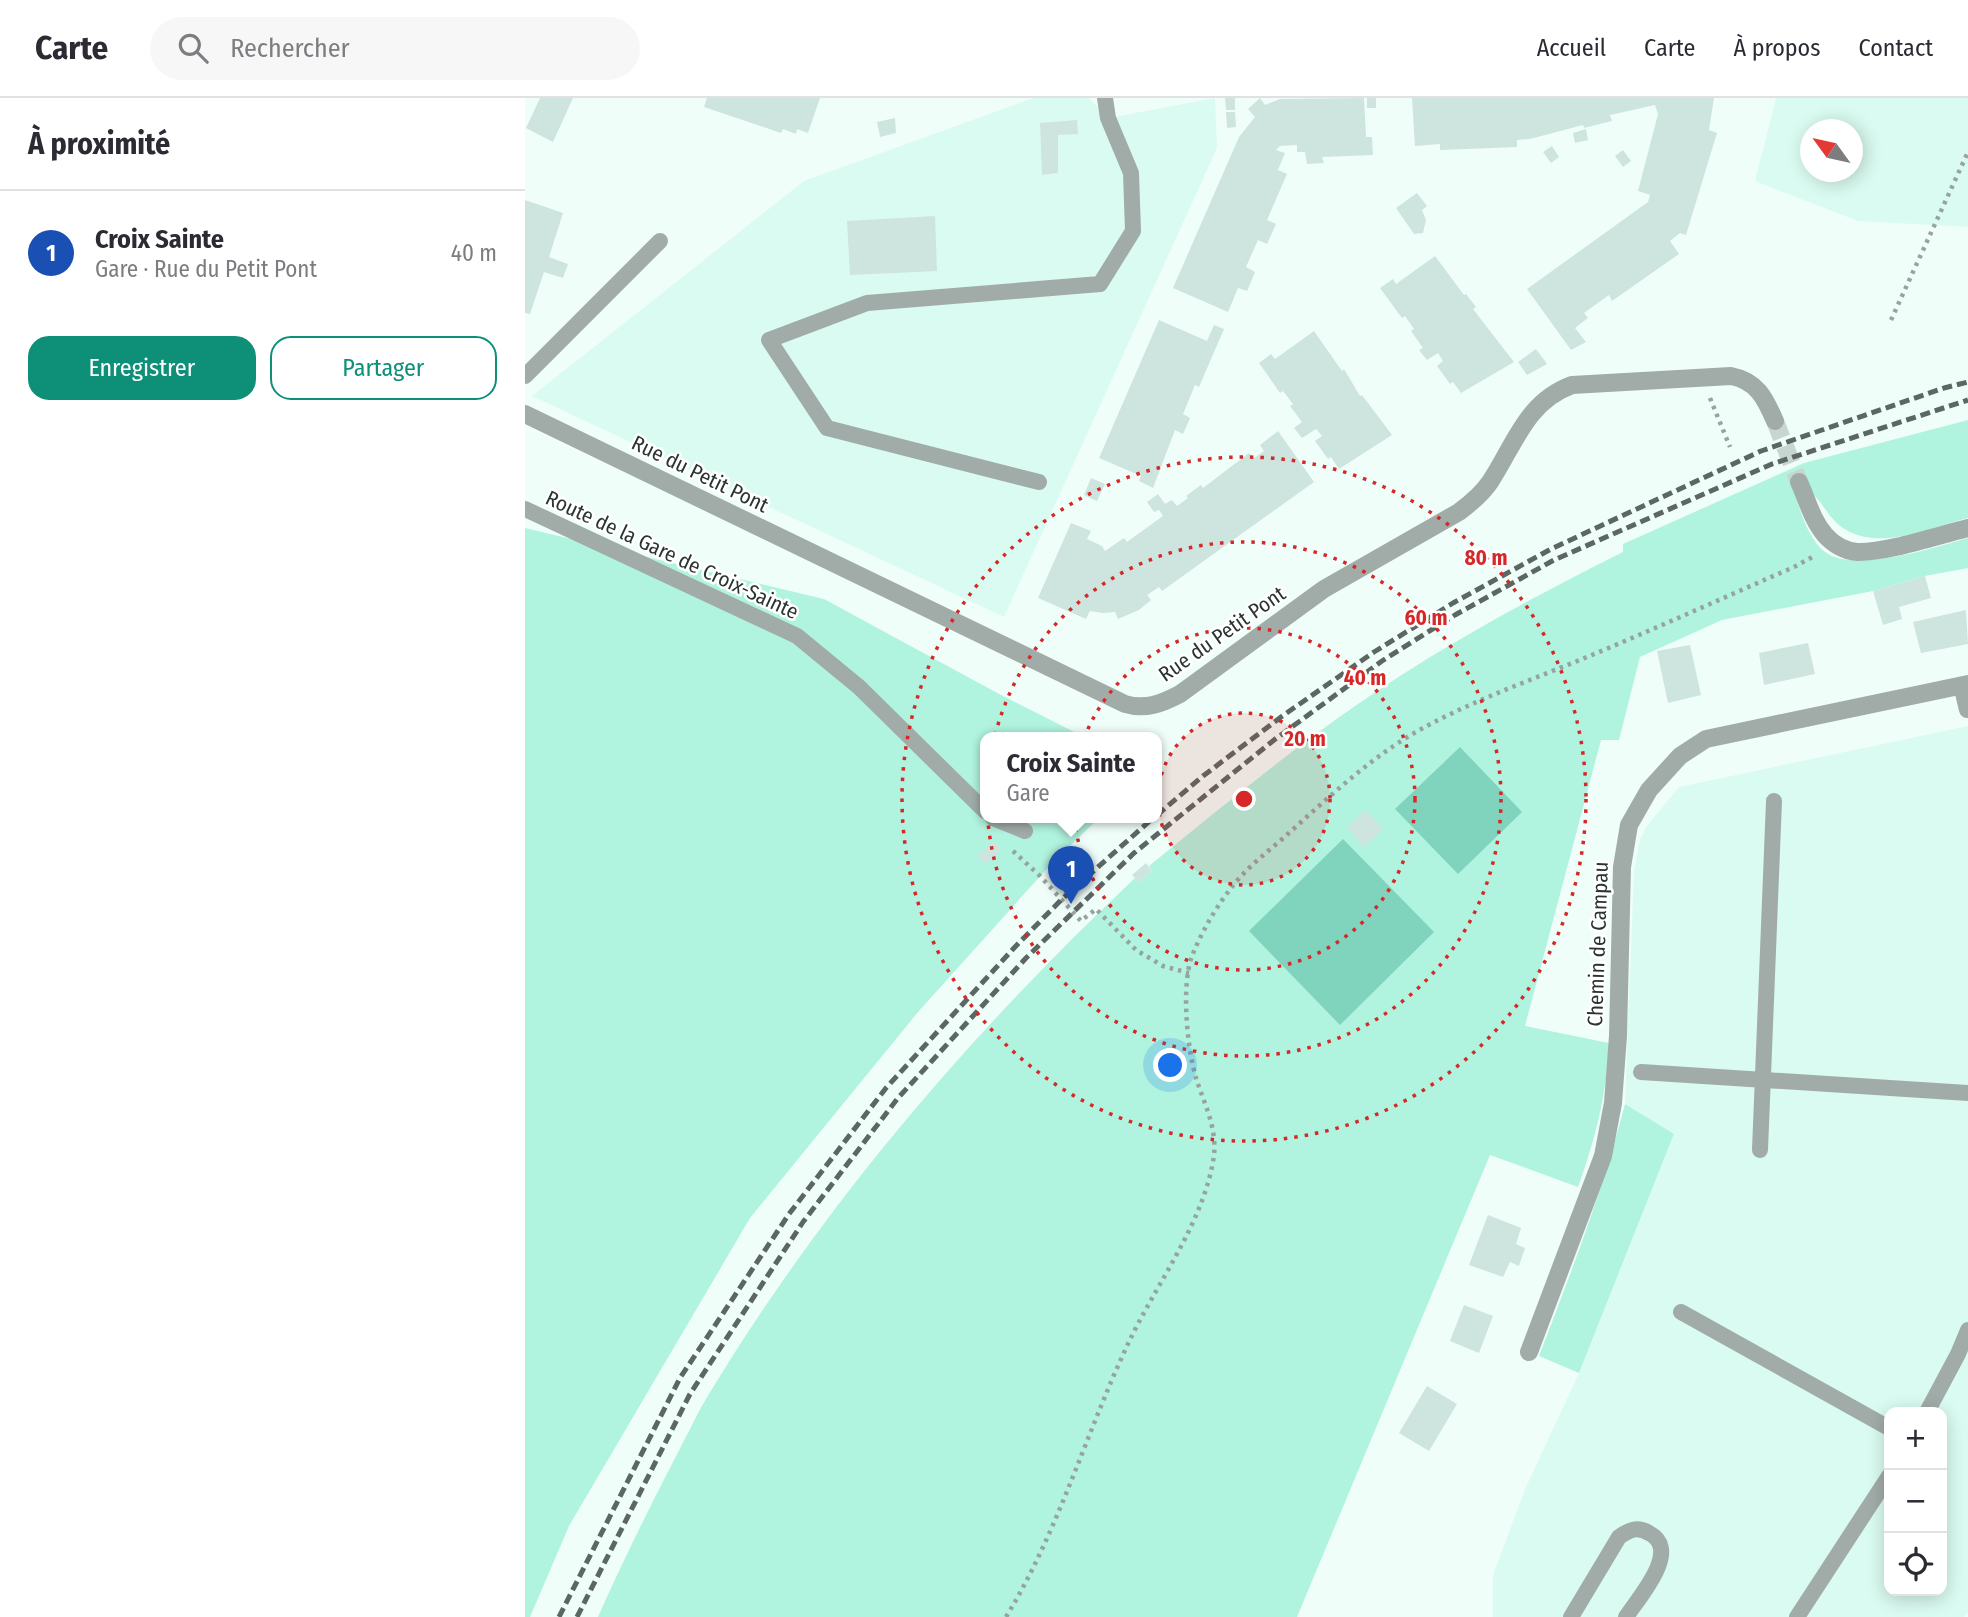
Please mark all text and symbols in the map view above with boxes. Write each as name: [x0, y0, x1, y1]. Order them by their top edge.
search box: [150, 17, 640, 80]
text: Carte: [35, 28, 108, 68]
icon: search: [174, 29, 212, 67]
text: Rechercher: [230, 33, 350, 64]
text: Accueil: [1537, 34, 1606, 62]
text: Carte: [1644, 34, 1695, 62]
text: À propos: [1733, 34, 1820, 62]
text: Contact: [1858, 34, 1933, 62]
north arrow: [1800, 119, 1863, 182]
text: À proximité: [28, 126, 170, 162]
text: Croix Sainte: [95, 224, 224, 255]
text: 1: [46, 239, 56, 267]
text: 40 m: [451, 239, 497, 267]
text: Gare · Rue du Petit Pont: [95, 255, 317, 283]
button: Enregistrer: [28, 336, 256, 400]
button: Partager: [270, 336, 497, 400]
street label: Rue du Petit Pont: [627, 430, 773, 518]
street label: Route de la Gare de Croix-Sainte: [541, 485, 803, 625]
text: 80 m: [1465, 545, 1507, 571]
street label: Rue du Petit Pont: [1154, 581, 1291, 687]
text: 60 m: [1405, 605, 1447, 631]
text: 40 m: [1344, 665, 1386, 691]
text: 20 m: [1283, 726, 1326, 752]
popup: [980, 732, 1162, 823]
text: Croix Sainte: [1007, 748, 1135, 779]
text: Gare: [1007, 779, 1050, 807]
centre of rings: [1232, 787, 1256, 811]
pin: 1: [1048, 846, 1094, 904]
street label: Chemin de Campau: [1582, 861, 1614, 1027]
your location: [1153, 1048, 1187, 1082]
map controls: [1884, 1407, 1947, 1596]
button: +: [1884, 1407, 1947, 1470]
button: −: [1884, 1470, 1947, 1533]
button: locate: [1884, 1533, 1947, 1596]

